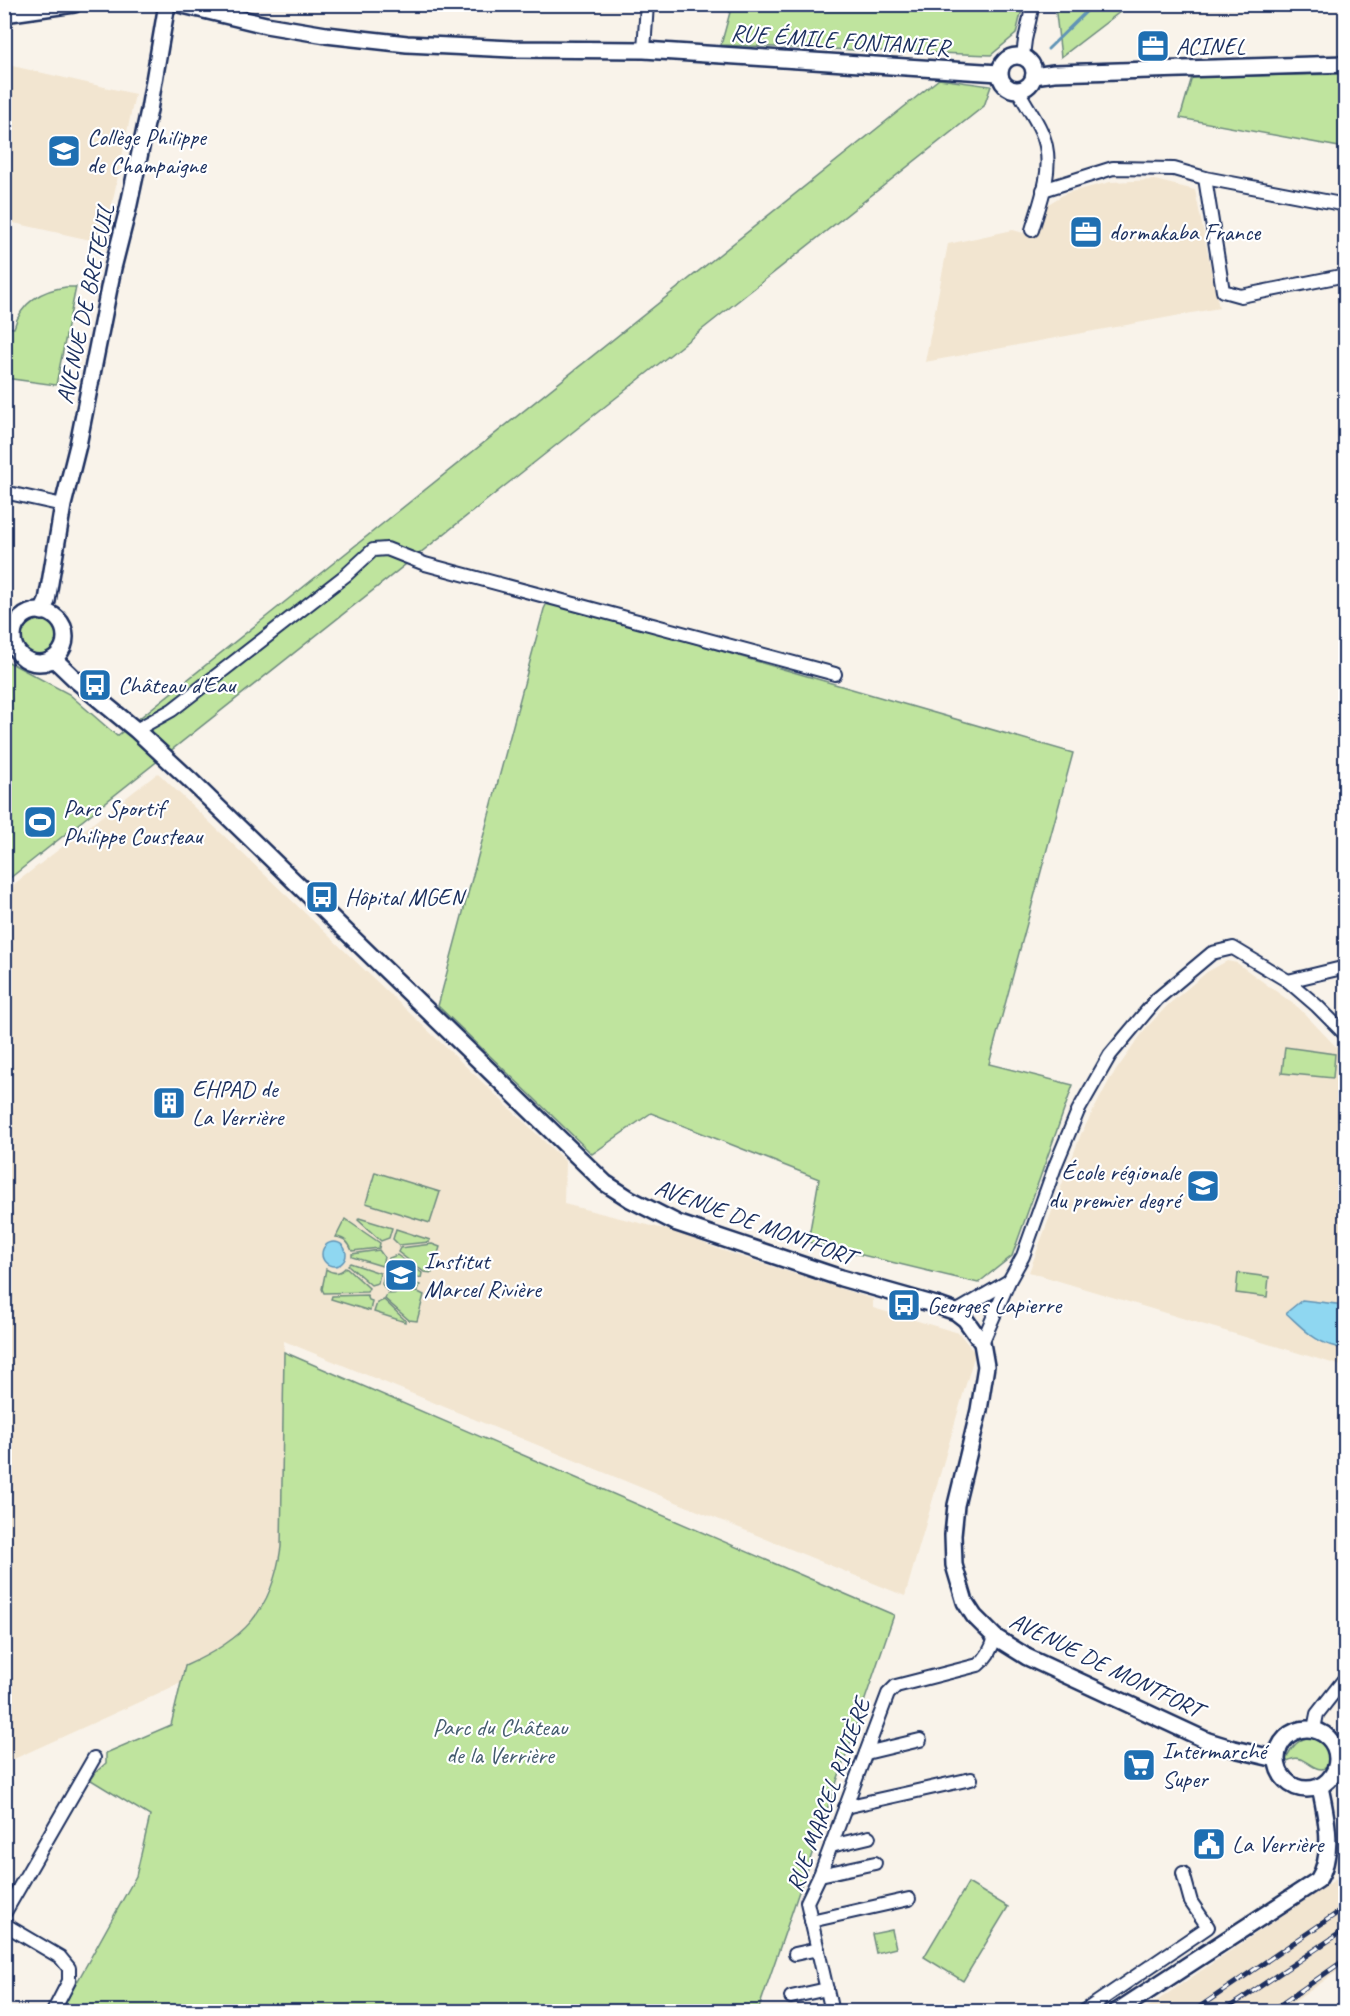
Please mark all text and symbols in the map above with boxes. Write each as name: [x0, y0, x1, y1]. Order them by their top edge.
street label: RUE ÉMILE FONTANIER: [730, 17, 953, 63]
office icon: ACINEL: [1135, 28, 1171, 64]
place label: ACINEL: [1176, 31, 1246, 61]
place label: Collège Philippe de Champaigne: [87, 122, 208, 180]
school or university icon: Collège Philippe de Champaigne: [46, 133, 82, 169]
street label: AVENUE DE BRETEUIL: [49, 201, 121, 407]
office icon: dormakaba France: [1068, 214, 1104, 250]
place label: dormakaba France: [1109, 217, 1262, 247]
bus stop icon: Château d'Eau: [77, 667, 113, 703]
place label: Château d'Eau: [118, 670, 237, 700]
place label: Parc Sportif Philippe Cousteau: [63, 793, 204, 851]
sports icon: Parc Sportif Philippe Cousteau: [22, 804, 58, 840]
bus stop icon: Hôpital MGEN: [304, 879, 340, 915]
place label: Hôpital MGEN: [345, 882, 467, 912]
place label: EHPAD de La Verrière: [192, 1074, 286, 1132]
building icon: EHPAD de La Verrière: [151, 1085, 187, 1121]
place label: École régionale du premier degré: [1048, 1157, 1184, 1215]
school or university icon: École régionale du premier degré: [1185, 1168, 1221, 1204]
street label: AVENUE DE MONTFORT: [651, 1172, 865, 1274]
place label: Institut Marcel Rivière: [424, 1246, 543, 1304]
school or university icon: Institut Marcel Rivière: [383, 1257, 419, 1293]
bus stop icon: Georges Lapierre: [886, 1287, 922, 1323]
place label: Georges Lapierre: [927, 1290, 1063, 1320]
street label: AVENUE DE MONTFORT: [1005, 1605, 1212, 1727]
street label: RUE MARCEL RIVIÈRE: [779, 1691, 878, 1896]
park label: Parc du Château de la Verrière: [433, 1712, 570, 1770]
place label: Intermarché Super: [1162, 1736, 1270, 1794]
supermarket icon: Intermarché Super: [1121, 1747, 1157, 1783]
public building icon: La Verrière: [1191, 1826, 1227, 1862]
place label: La Verrière: [1232, 1829, 1326, 1859]

